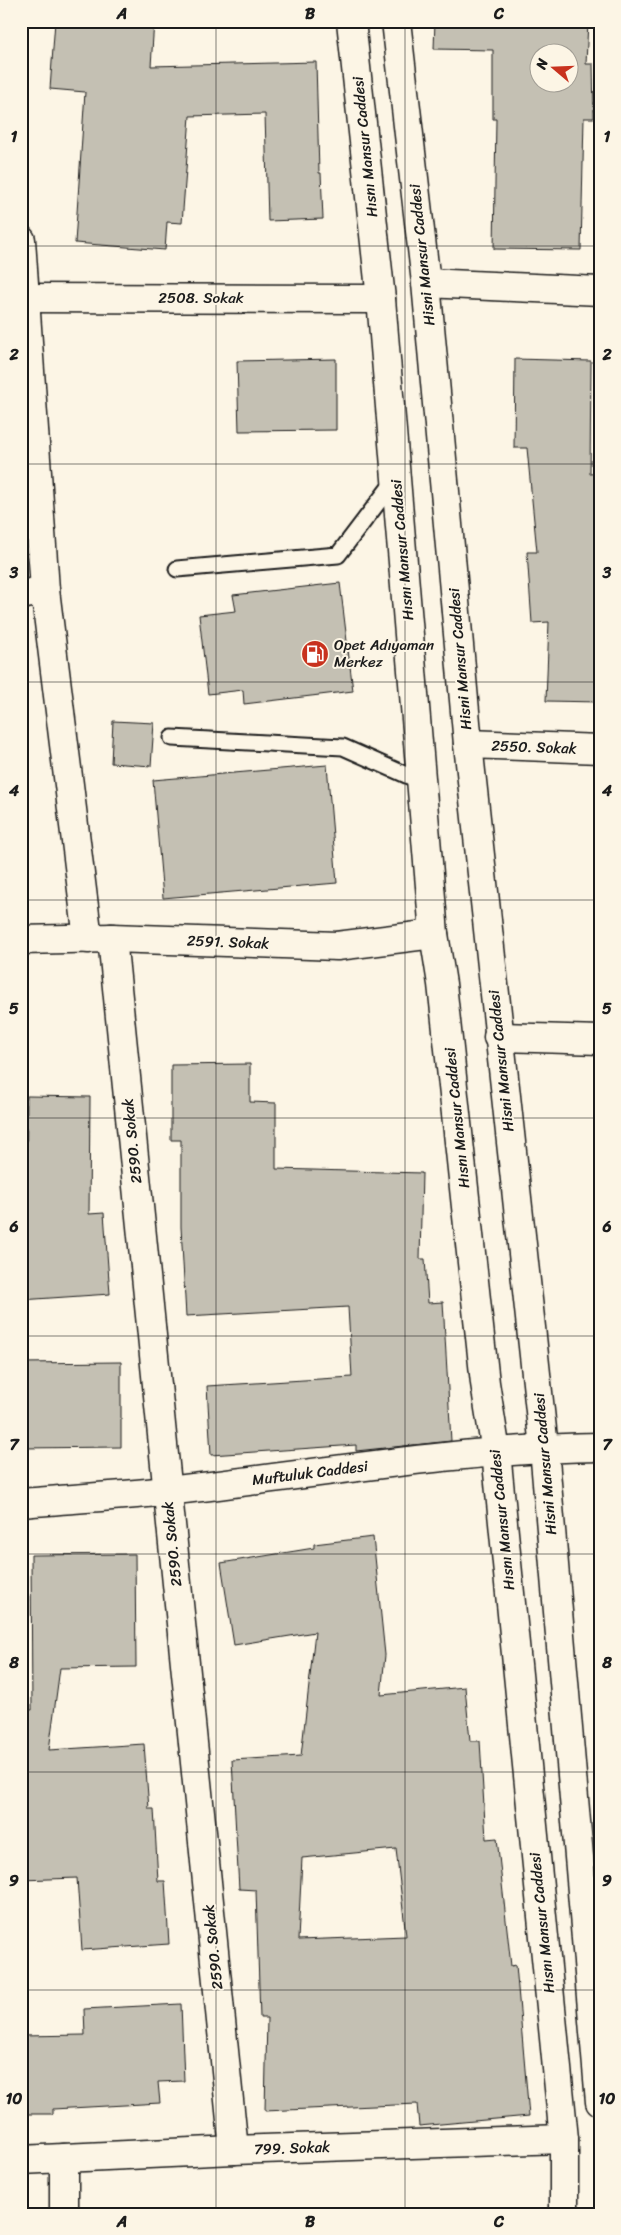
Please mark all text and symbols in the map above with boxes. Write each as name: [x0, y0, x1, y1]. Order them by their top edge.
text: A: [116, 0, 127, 28]
text: B: [305, 0, 316, 28]
text: C: [493, 0, 505, 28]
north arrow: [528, 42, 578, 92]
text: N: [528, 55, 556, 74]
street label: Hısnı Mansur Caddesi: [345, 75, 385, 219]
text: 1: [11, 122, 18, 151]
text: 1: [604, 122, 611, 151]
street label: Hisni Mansur Caddesi: [402, 182, 442, 327]
street label: 2508. Sokak: [158, 285, 244, 311]
text: 2: [8, 340, 19, 369]
text: 2: [601, 340, 612, 369]
street label: Hısnı Mansur Caddesi: [383, 478, 421, 622]
text: 3: [9, 558, 19, 587]
text: 3: [602, 558, 612, 587]
street label: Hisni Mansur Caddesi: [441, 586, 479, 731]
place label: Opet Adıyaman Merkez: [334, 632, 434, 675]
fuel station icon: Opet Adıyaman Merkez: [300, 639, 330, 669]
street label: 2550. Sokak: [491, 733, 577, 761]
text: 4: [8, 776, 19, 805]
text: 4: [601, 776, 612, 805]
street label: 2591. Sokak: [186, 928, 270, 956]
street label: Hisni Mansur Caddesi: [481, 988, 521, 1133]
text: 5: [9, 994, 19, 1023]
text: 5: [602, 994, 612, 1023]
street label: Hısnı Mansur Caddesi: [437, 1046, 477, 1190]
street label: 2590. Sokak: [115, 1097, 149, 1185]
text: 6: [8, 1212, 19, 1241]
text: 6: [601, 1212, 612, 1241]
street label: Hisni Mansur Caddesi: [526, 1391, 564, 1536]
text: 7: [9, 1430, 20, 1459]
text: 7: [602, 1430, 613, 1459]
street label: Hısnı Mansur Caddesi: [482, 1448, 522, 1592]
street label: Muftuluk Caddesi: [251, 1453, 370, 1493]
street label: 2590. Sokak: [155, 1500, 189, 1588]
text: 8: [8, 1648, 19, 1677]
text: 8: [601, 1648, 612, 1677]
street label: Hısnı Mansur Caddesi: [522, 1851, 562, 1995]
text: 9: [9, 1866, 19, 1895]
text: 9: [602, 1866, 612, 1895]
street label: 2590. Sokak: [196, 1903, 230, 1991]
text: 10: [6, 2084, 22, 2113]
text: 10: [599, 2084, 615, 2113]
street label: 799. Sokak: [254, 2134, 330, 2162]
text: A: [116, 2207, 127, 2235]
text: B: [305, 2207, 316, 2235]
text: C: [493, 2207, 505, 2235]

